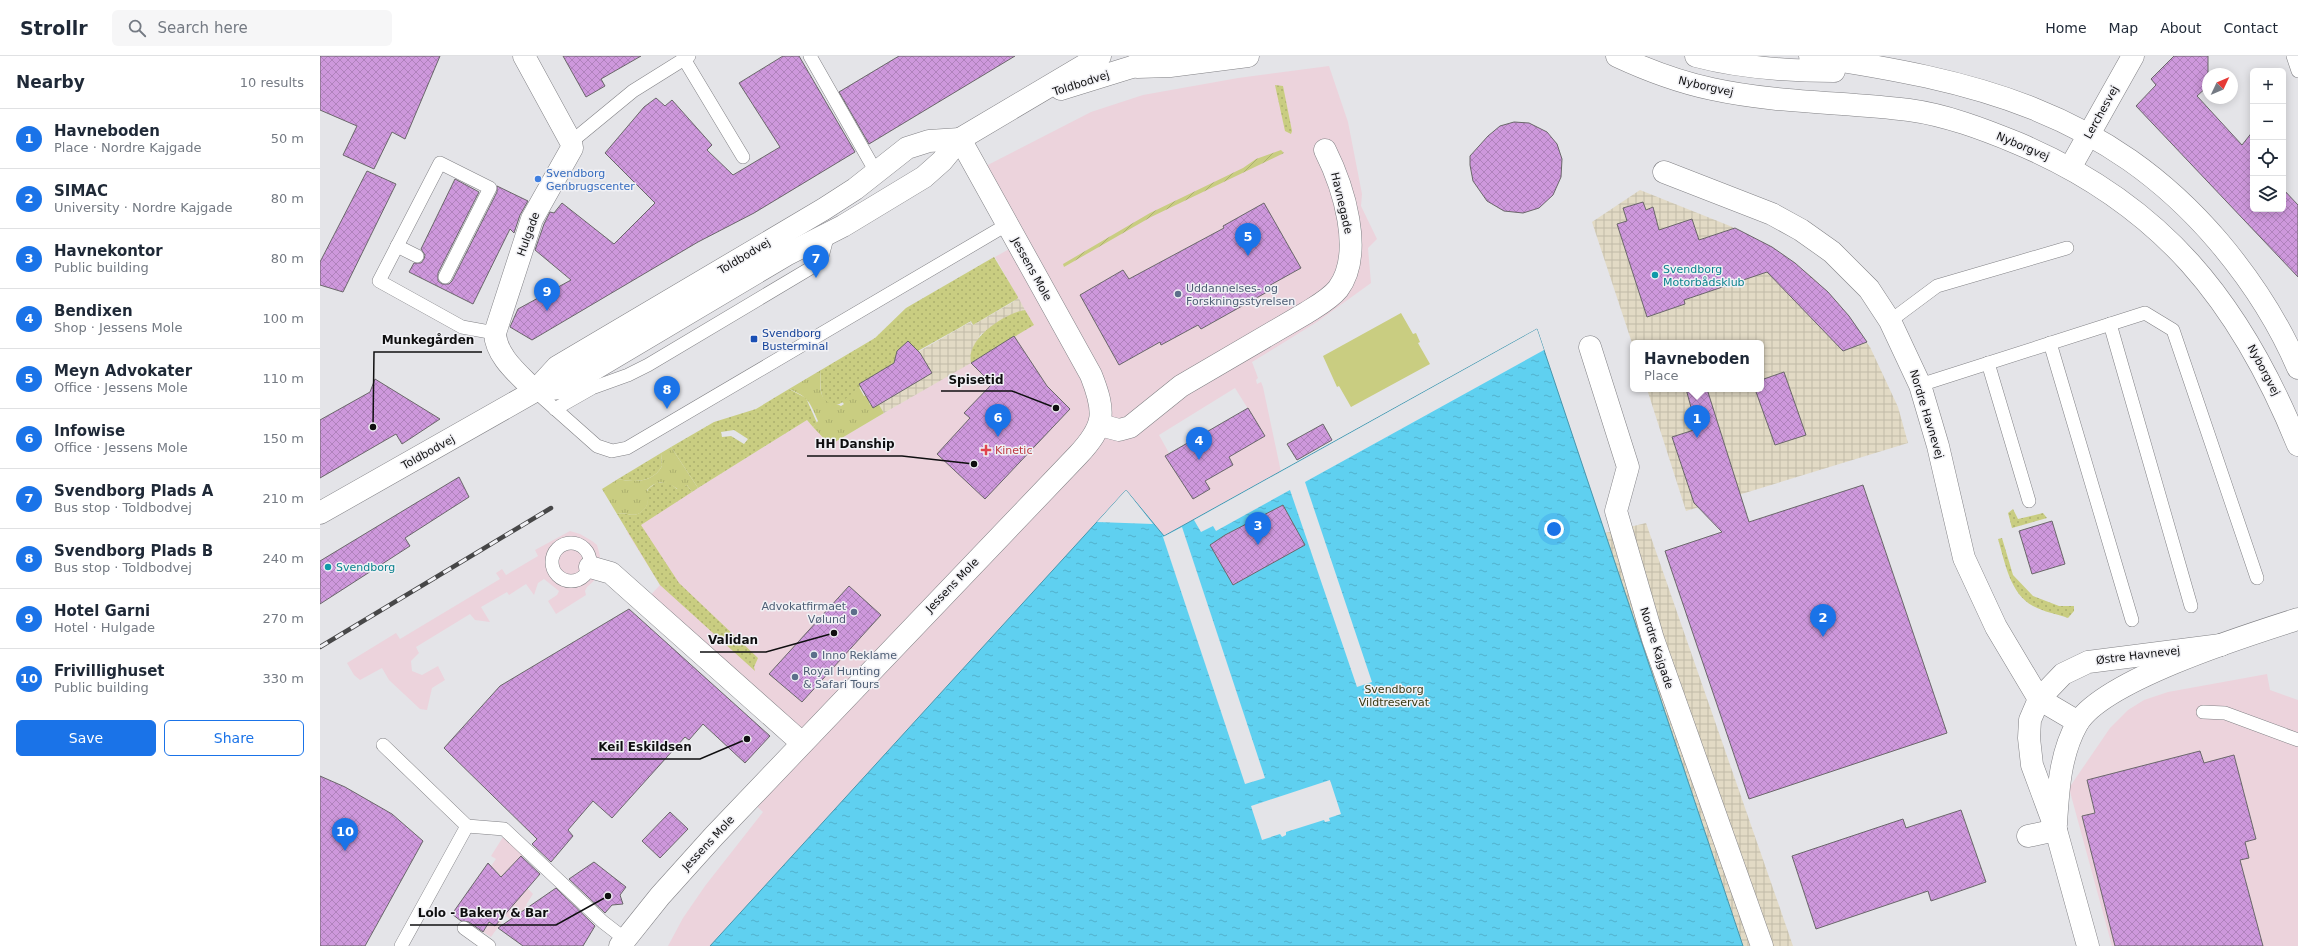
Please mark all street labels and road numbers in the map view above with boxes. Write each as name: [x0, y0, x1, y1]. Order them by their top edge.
street label: Toldbodvej: [1050, 68, 1111, 99]
street label: Nyborgvej: [1677, 74, 1735, 99]
street label: Lerchesvej: [2081, 83, 2121, 141]
street label: Nyborgvej: [1994, 130, 2051, 163]
street label: Havnegade: [1328, 171, 1355, 235]
street label: Hulgade: [515, 210, 542, 258]
street label: Jessens Mole: [1008, 234, 1054, 303]
street label: Toldbodvej: [715, 236, 773, 278]
street label: Nyborgvej: [2245, 342, 2282, 398]
street label: Nordre Havnevej: [1907, 368, 1946, 460]
street label: Toldbodvej: [399, 433, 457, 473]
street label: Jessens Mole: [923, 555, 982, 616]
street label: Nordre Kajgade: [1637, 606, 1676, 691]
street label: Østre Havnevej: [2095, 644, 2181, 667]
street label: Jessens Mole: [679, 813, 737, 874]

